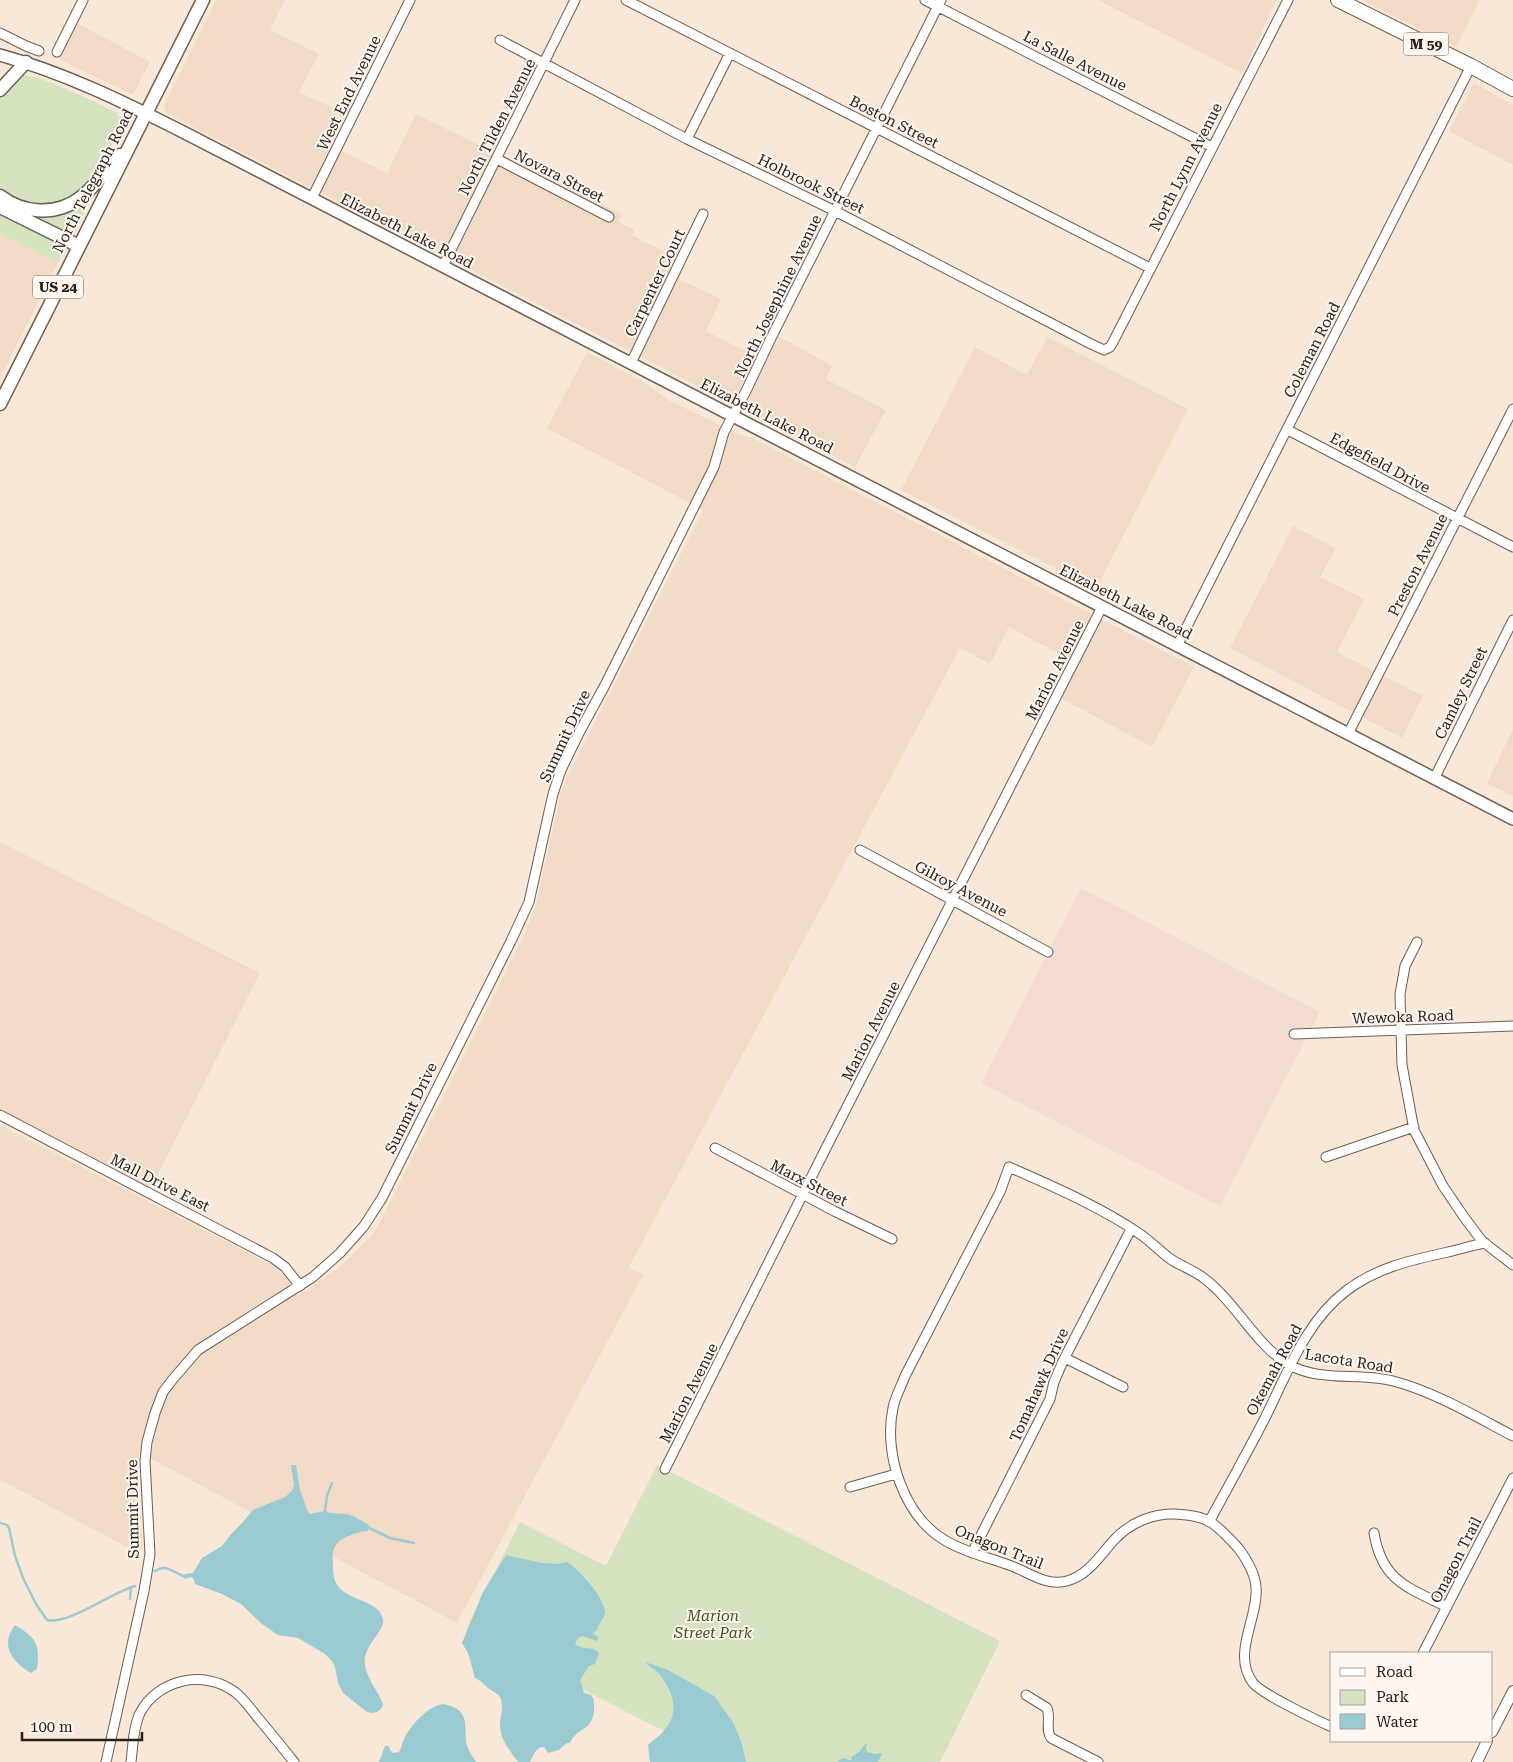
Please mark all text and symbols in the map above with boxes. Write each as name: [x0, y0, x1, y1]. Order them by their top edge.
street label: La Salle Avenue: [1020, 27, 1130, 95]
street label: West End Avenue: [313, 33, 385, 153]
road number: M 59: [1404, 33, 1448, 56]
street label: North Tilden Avenue: [455, 56, 539, 198]
street label: Boston Street: [846, 92, 942, 152]
street label: North Lynn Avenue: [1146, 100, 1226, 234]
street label: North Telegraph Road: [49, 106, 137, 256]
street label: Novara Street: [511, 146, 607, 206]
street label: Holbrook Street: [755, 150, 868, 218]
street label: Elizabeth Lake Road: [338, 190, 477, 272]
street label: North Josephine Avenue: [731, 212, 825, 380]
street label: Carpenter Court: [621, 226, 689, 340]
road number: US 24: [33, 276, 83, 298]
street label: Coleman Road: [1280, 299, 1344, 401]
street label: Elizabeth Lake Road: [698, 375, 837, 457]
street label: Edgefield Drive: [1327, 429, 1433, 497]
street label: Preston Avenue: [1384, 511, 1452, 619]
street label: Elizabeth Lake Road: [1057, 561, 1196, 643]
street label: Marion Avenue: [1022, 617, 1088, 723]
street label: Camley Street: [1431, 643, 1491, 742]
street label: Summit Drive: [536, 687, 594, 785]
street label: Gilroy Avenue: [912, 857, 1010, 921]
street label: Marion Avenue: [838, 978, 904, 1084]
street label: Wewoka Road: [1352, 1006, 1455, 1028]
street label: Summit Drive: [381, 1059, 441, 1157]
street label: Mall Drive East: [107, 1150, 213, 1216]
street label: Marx Street: [767, 1156, 851, 1210]
street label: Okemah Road: [1242, 1321, 1306, 1419]
street label: Tomahawk Drive: [1006, 1325, 1072, 1445]
street label: Marion Avenue: [656, 1340, 722, 1446]
street label: Lacota Road: [1303, 1345, 1395, 1377]
street label: Summit Drive: [123, 1459, 143, 1559]
street label: Onagon Trail: [1427, 1514, 1486, 1606]
street label: Onagon Trail: [952, 1521, 1046, 1573]
park label: Marion Street Park: [673, 1607, 753, 1642]
legend: [1330, 1652, 1493, 1742]
text: Road: [1376, 1663, 1413, 1681]
text: Park: [1376, 1688, 1410, 1706]
scale bar: [22, 1710, 142, 1742]
text: Water: [1376, 1713, 1418, 1731]
text: 100 m: [30, 1718, 73, 1736]

